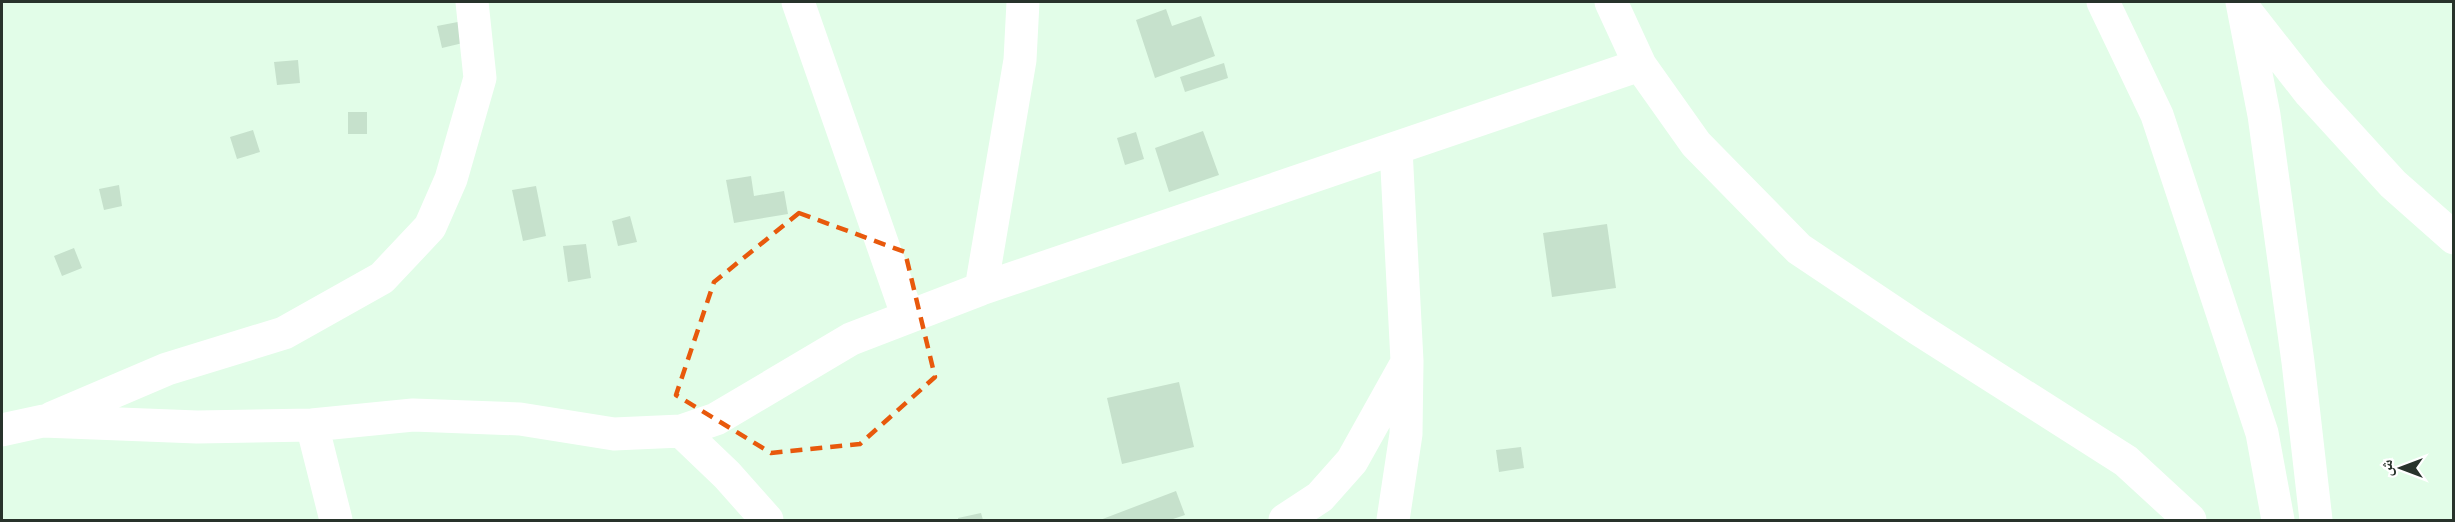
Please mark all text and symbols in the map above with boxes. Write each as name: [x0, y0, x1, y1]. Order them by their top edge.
north arrow: [2371, 438, 2431, 498]
text: ش: [2377, 459, 2396, 476]

